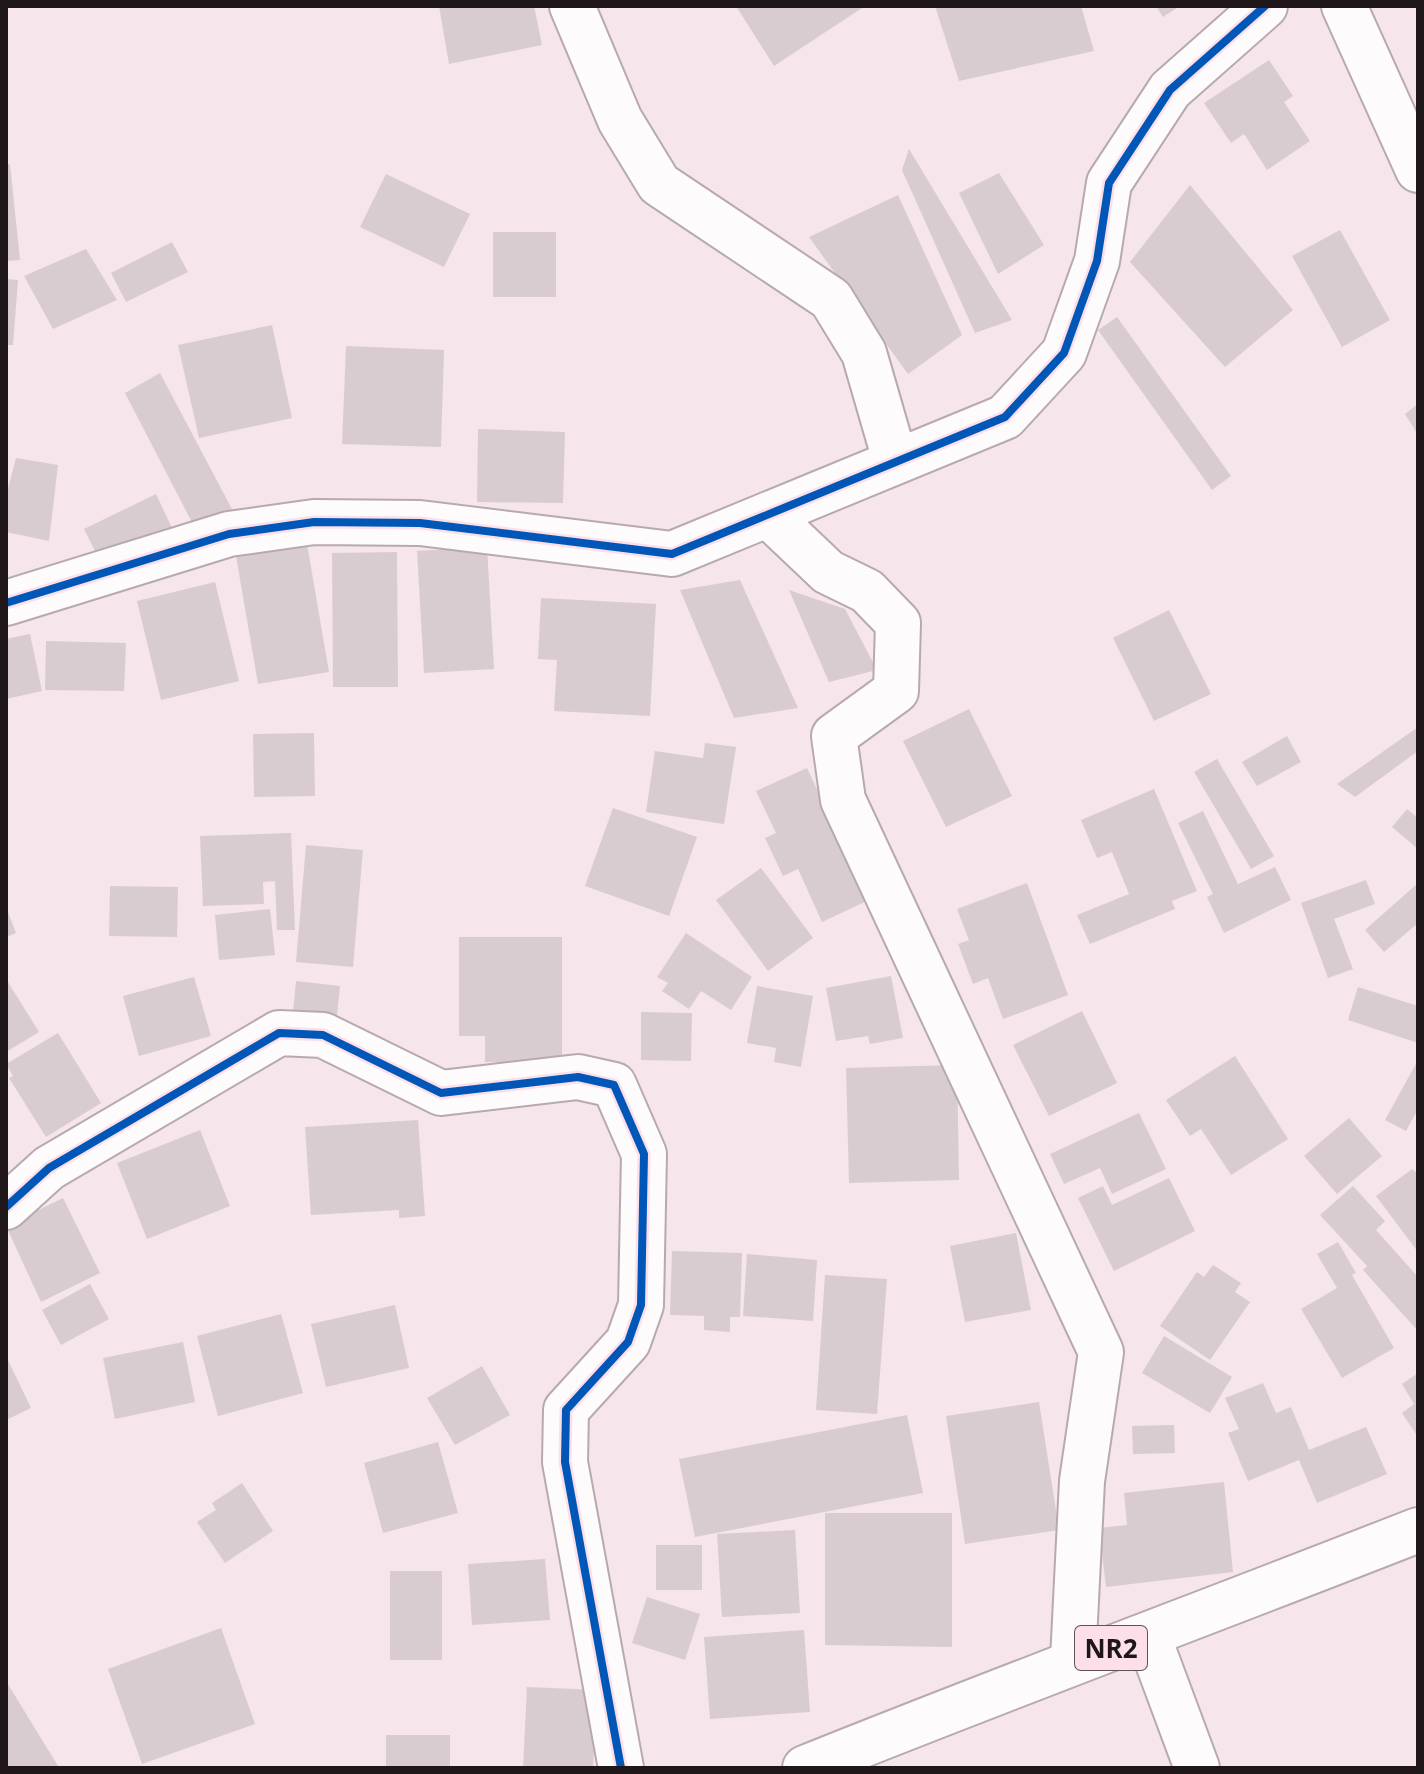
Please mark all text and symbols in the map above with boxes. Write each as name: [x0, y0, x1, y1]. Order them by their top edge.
road number: NR2: [1075, 1626, 1147, 1670]

